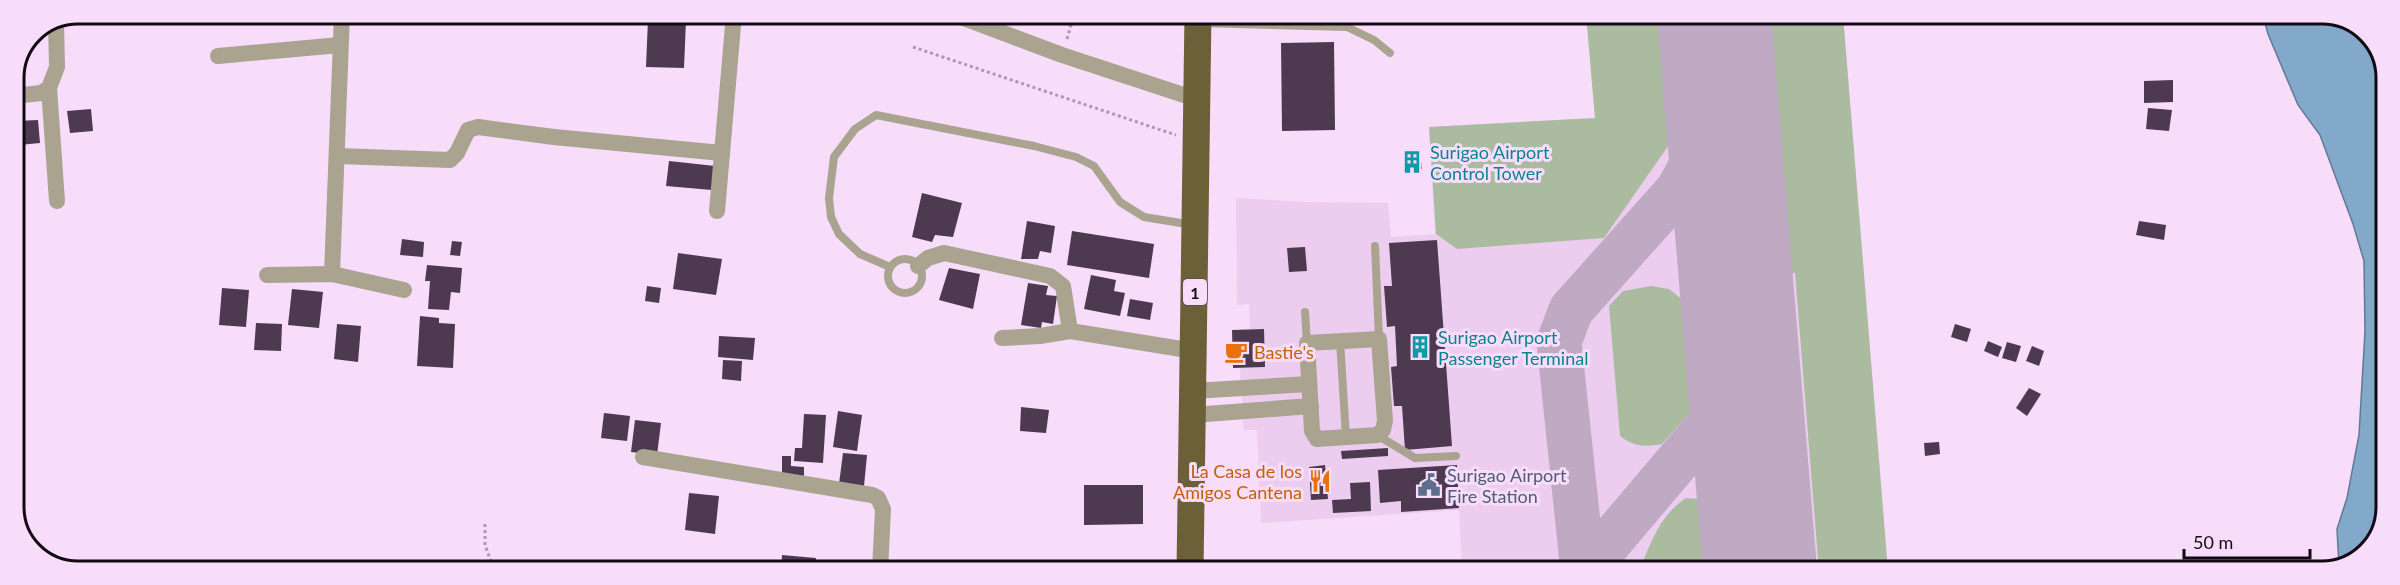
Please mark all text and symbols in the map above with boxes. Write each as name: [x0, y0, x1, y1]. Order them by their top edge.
place label: Surigao Airport Control Tower: [1430, 141, 1550, 184]
building icon: Surigao Airport Control Tower: [1399, 149, 1425, 175]
road number: 1: [1183, 279, 1207, 305]
place label: Surigao Airport Passenger Terminal: [1438, 326, 1588, 369]
building icon: Surigao Airport Passenger Terminal: [1407, 334, 1433, 360]
cafe icon: Bastie's: [1223, 339, 1249, 365]
place label: Bastie's: [1254, 341, 1314, 363]
place label: La Casa de los Amigos Cantena: [1173, 460, 1302, 503]
place label: Surigao Airport Fire Station: [1447, 464, 1567, 507]
restaurant icon: La Casa de los Amigos Cantena: [1307, 468, 1333, 494]
public building icon: Surigao Airport Fire Station: [1416, 472, 1442, 498]
scale bar: [2184, 522, 2310, 560]
text: 50 m: [2193, 531, 2233, 553]

